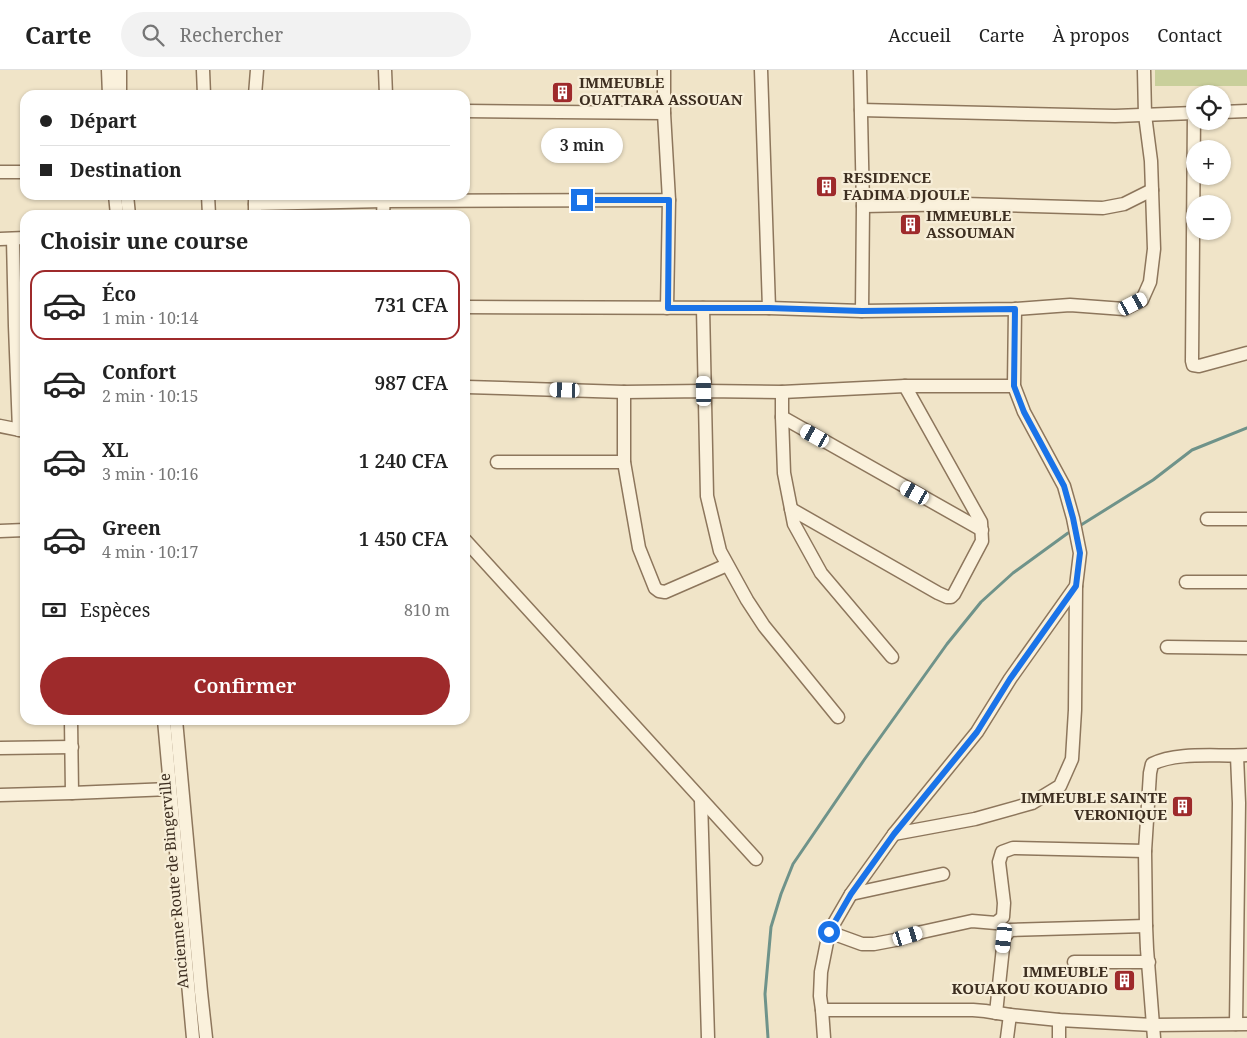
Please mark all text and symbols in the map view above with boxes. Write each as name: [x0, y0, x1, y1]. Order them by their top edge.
search box: [121, 12, 471, 57]
text: Carte: [25, 18, 91, 51]
icon: search: [139, 21, 167, 49]
text: Rechercher: [179, 22, 283, 48]
text: Accueil: [888, 23, 951, 47]
text: Carte: [979, 23, 1024, 47]
text: À propos: [1052, 23, 1129, 47]
text: Contact: [1157, 23, 1222, 47]
place label: IMMEUBLE OUATTARA ASSOUAN: [579, 72, 743, 109]
building icon: IMMEUBLE OUATTARA ASSOUAN: [551, 80, 575, 104]
map controls: [1186, 85, 1231, 240]
button: locate: [1186, 85, 1231, 130]
text: Départ: [70, 108, 137, 134]
callout: 3 min: [541, 128, 623, 162]
text: 3 min: [560, 134, 604, 156]
button: +: [1186, 140, 1231, 185]
text: Destination: [70, 157, 182, 183]
place label: RESIDENCE FADIMA DJOULE: [843, 167, 970, 204]
building icon: RESIDENCE FADIMA DJOULE: [815, 175, 839, 199]
route end: [571, 189, 593, 211]
button: −: [1186, 195, 1231, 240]
place label: IMMEUBLE ASSOUMAN: [926, 205, 1015, 242]
building icon: IMMEUBLE ASSOUMAN: [898, 213, 922, 237]
text: Choisir une course: [40, 225, 248, 255]
text: Éco: [102, 281, 136, 307]
icon: car: [42, 283, 87, 328]
car: [1116, 290, 1149, 318]
text: 731 CFA: [374, 292, 448, 318]
text: 1 min · 10:14: [102, 307, 198, 329]
text: Confort: [102, 359, 176, 385]
icon: car: [42, 361, 87, 406]
text: 987 CFA: [374, 370, 448, 396]
car: [696, 376, 711, 406]
car: [549, 382, 580, 398]
text: 2 min · 10:15: [102, 385, 198, 407]
car: [798, 422, 831, 450]
text: XL: [102, 437, 128, 463]
icon: car: [42, 439, 87, 484]
text: 1 240 CFA: [359, 448, 448, 474]
text: 3 min · 10:16: [102, 463, 198, 485]
car: [898, 479, 931, 507]
text: Green: [102, 515, 161, 541]
icon: car: [42, 517, 87, 562]
text: 1 450 CFA: [359, 526, 448, 552]
text: 4 min · 10:17: [102, 541, 198, 563]
icon: cash: [40, 596, 68, 624]
text: Espèces: [80, 597, 150, 623]
text: 810 m: [404, 599, 450, 621]
button: Confirmer: [40, 657, 450, 715]
street label: Ancienne Route de Bingerville: [154, 772, 192, 990]
place label: IMMEUBLE SAINTE VERONIQUE: [1021, 787, 1167, 824]
building icon: IMMEUBLE SAINTE VERONIQUE: [1171, 795, 1195, 819]
route start: [818, 921, 840, 943]
car: [994, 922, 1013, 954]
car: [891, 924, 924, 948]
place label: IMMEUBLE KOUAKOU KOUADIO: [952, 961, 1108, 998]
building icon: IMMEUBLE KOUAKOU KOUADIO: [1112, 969, 1136, 993]

